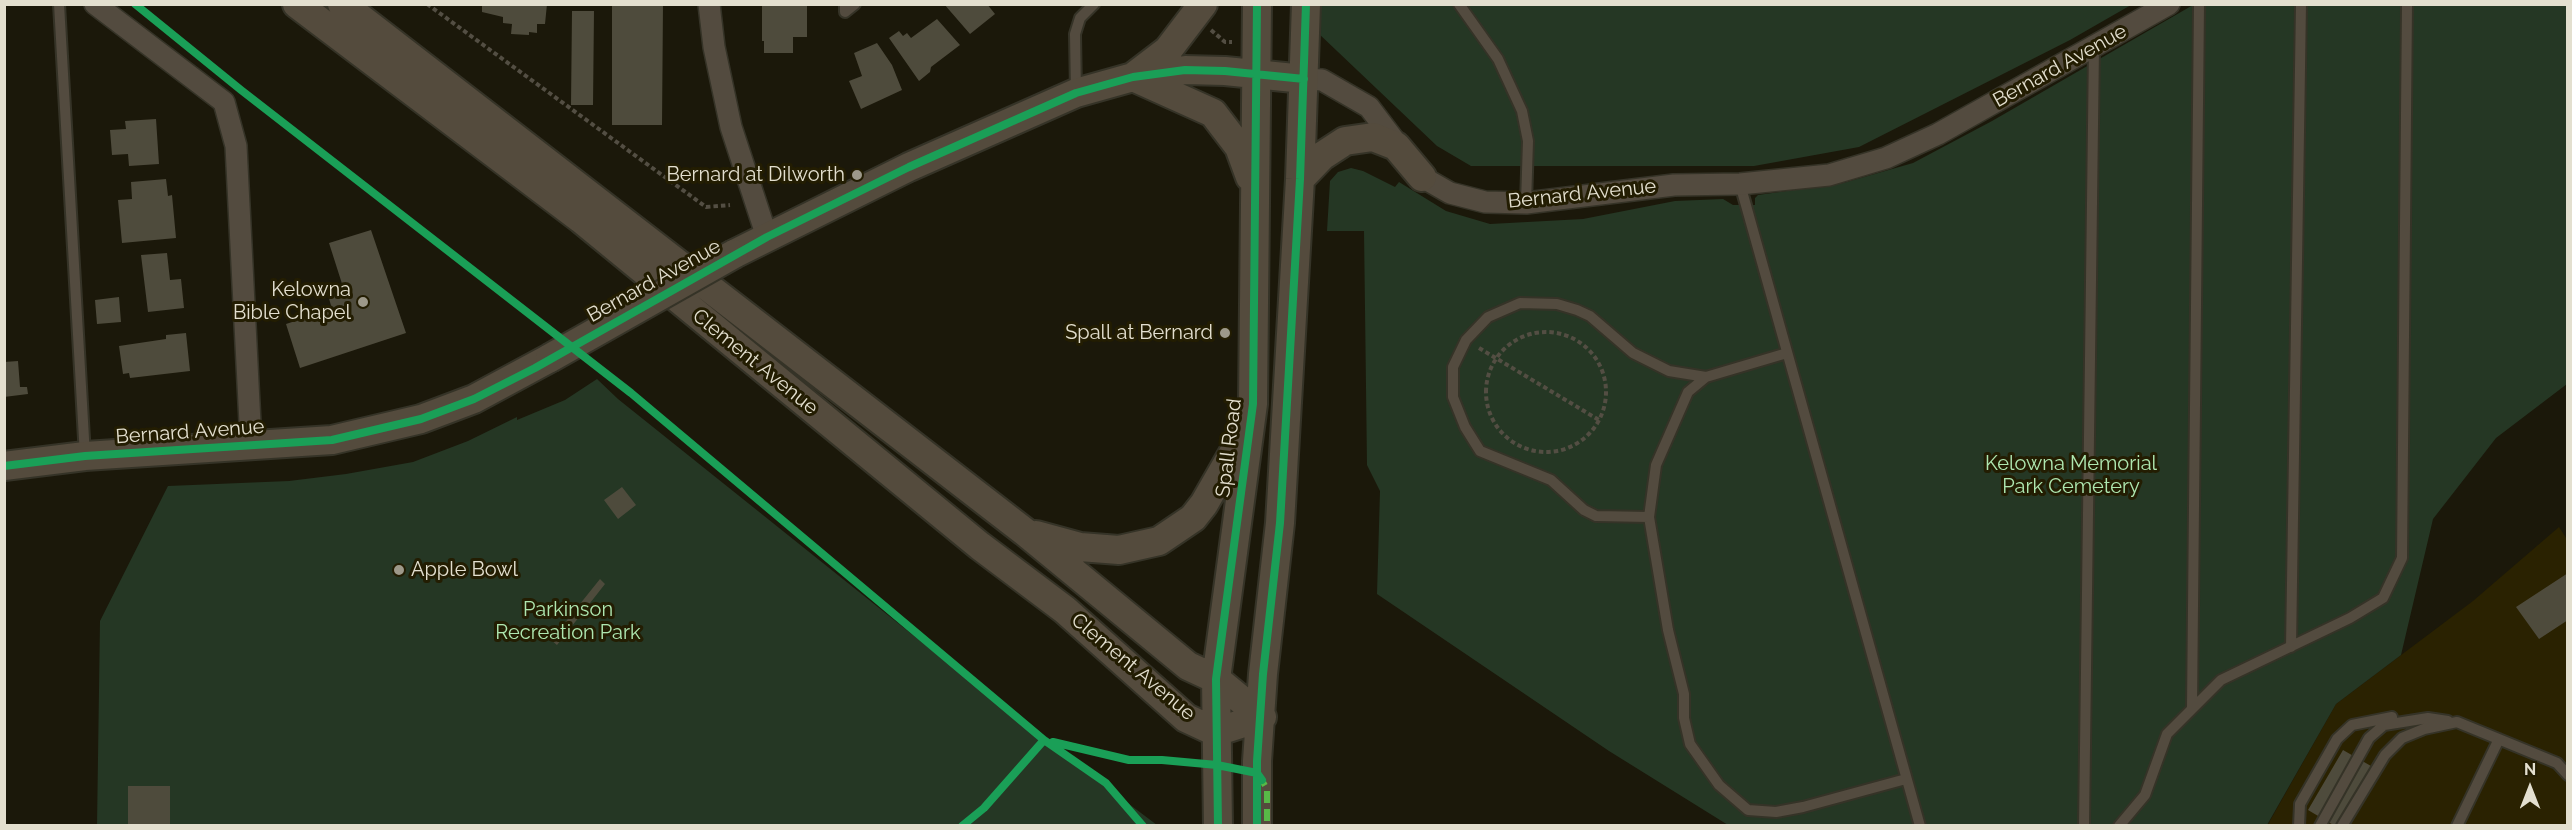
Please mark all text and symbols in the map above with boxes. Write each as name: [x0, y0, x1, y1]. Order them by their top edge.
street label: Bernard Avenue: [1989, 19, 2131, 113]
place label: Bernard at Dilworth: [667, 163, 845, 187]
marker: Bernard at Dilworth: [850, 168, 864, 182]
street label: Bernard Avenue: [1507, 174, 1657, 214]
street label: Bernard Avenue: [583, 234, 725, 328]
place label: Kelowna Bible Chapel: [233, 278, 351, 325]
marker: Kelowna Bible Chapel: [356, 295, 370, 309]
street label: Clement Avenue: [687, 304, 823, 420]
place label: Spall at Bernard: [1065, 321, 1213, 345]
marker: Spall at Bernard: [1218, 326, 1232, 340]
street label: Spall Road: [1211, 397, 1247, 499]
street label: Bernard Avenue: [115, 415, 265, 449]
park label: Kelowna Memorial Park Cemetery: [1985, 452, 2157, 499]
place label: Apple Bowl: [411, 558, 518, 582]
marker: Apple Bowl: [392, 563, 406, 577]
park label: Parkinson Recreation Park: [495, 598, 641, 645]
street label: Clement Avenue: [1066, 608, 1200, 726]
north arrow: [2500, 758, 2560, 818]
text: N: [2524, 760, 2536, 779]

